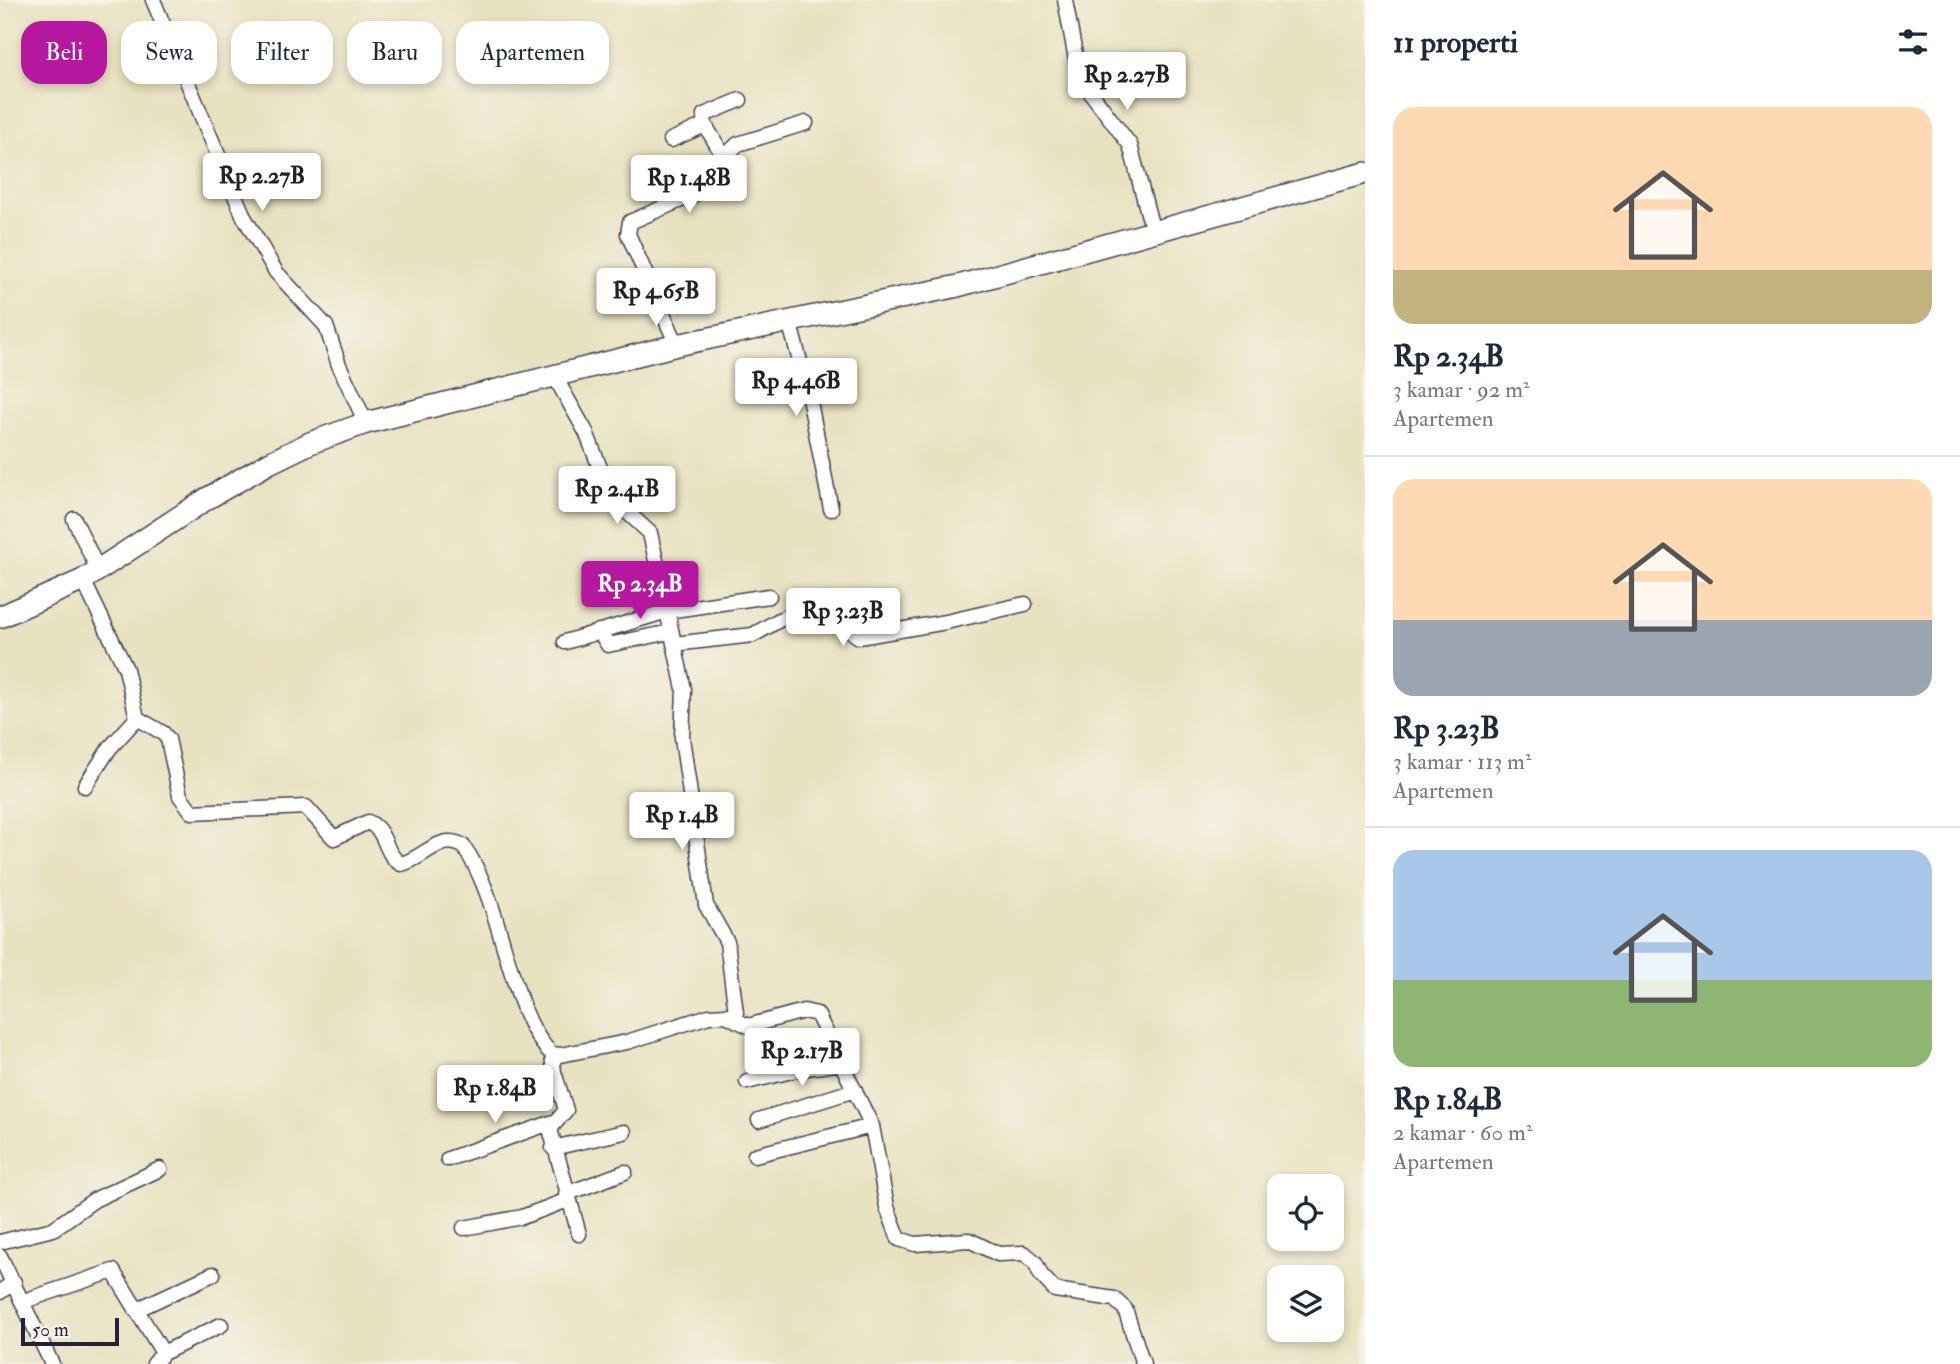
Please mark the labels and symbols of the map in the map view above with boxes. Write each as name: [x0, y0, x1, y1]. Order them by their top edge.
pin: Rp 2.27B: [1055, 52, 1199, 112]
pin: Rp 2.27B: [190, 154, 334, 213]
pin: Rp 1.48B: [617, 156, 761, 215]
pin: Rp 4.65B: [584, 268, 728, 328]
pin: Rp 4.46B: [724, 358, 868, 418]
pin: Rp 2.41B: [545, 466, 689, 526]
pin: Rp 2.34B: [568, 562, 712, 621]
pin: Rp 3.23B: [771, 588, 915, 648]
pin: Rp 1.4B: [617, 792, 747, 852]
pin: Rp 2.17B: [730, 1028, 874, 1088]
pin: Rp 1.84B: [423, 1066, 567, 1125]
scale bar: [21, 1315, 119, 1347]

